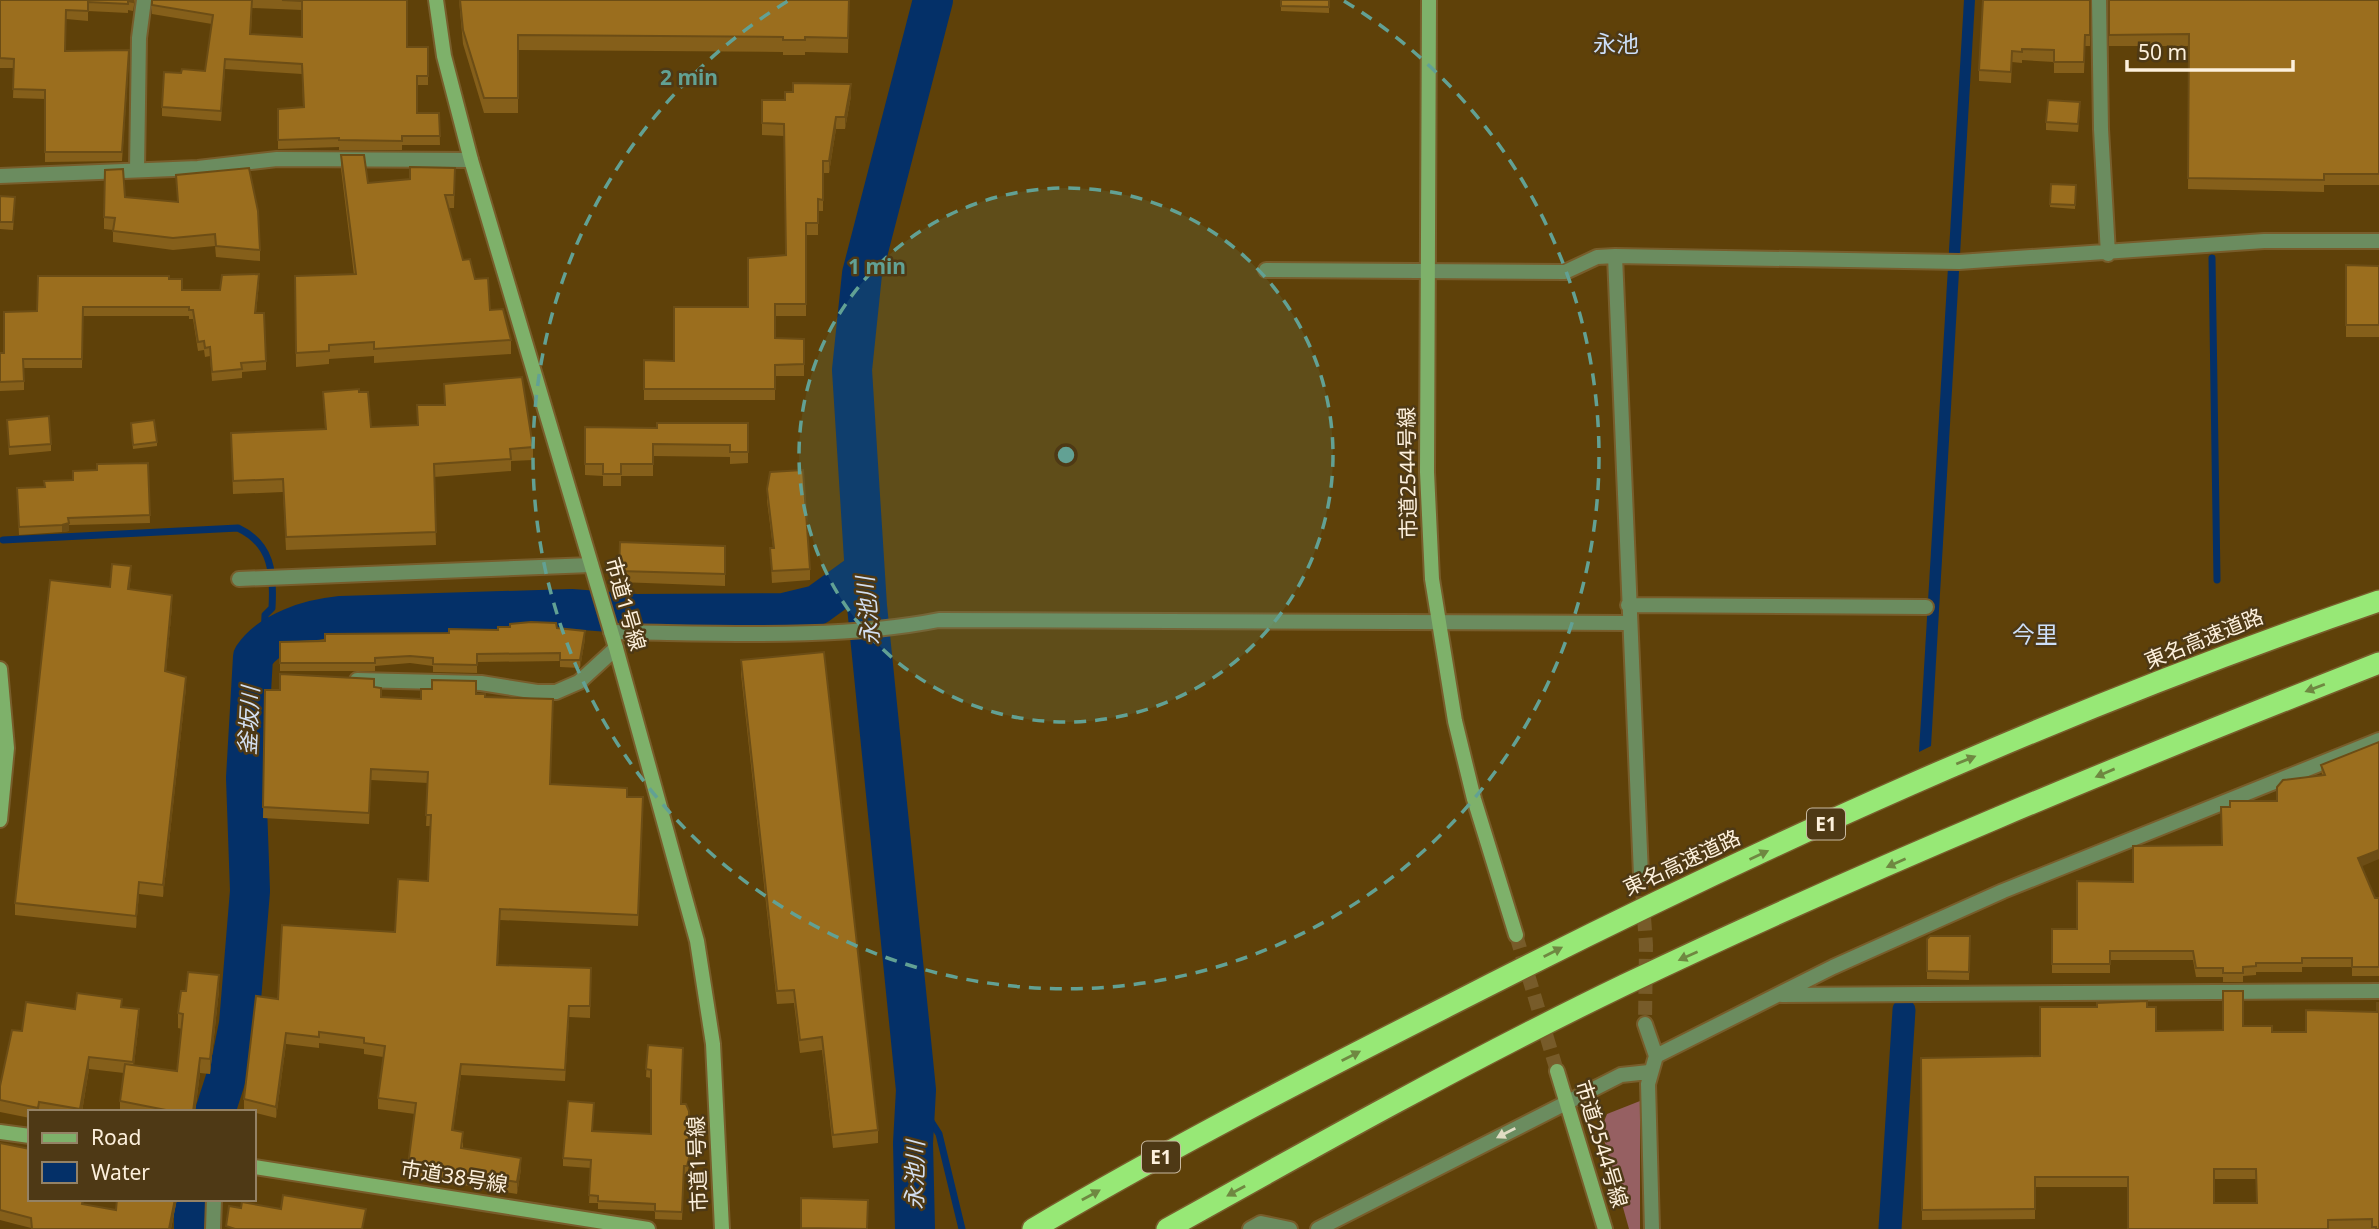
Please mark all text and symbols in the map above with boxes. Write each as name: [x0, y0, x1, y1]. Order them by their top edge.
district label: 永池: [1593, 27, 1639, 59]
scale bar: [2127, 28, 2293, 72]
text: 50 m: [2138, 38, 2187, 66]
text: 2 min: [660, 63, 718, 91]
text: 1 min: [848, 252, 906, 280]
street label: 市道2544号線: [1392, 407, 1422, 539]
centre of rings: [1054, 443, 1078, 467]
street label: 市道1号線: [599, 554, 653, 654]
water label: 永池川: [848, 572, 886, 647]
street label: 東名高速道路: [2140, 601, 2267, 675]
district label: 今里: [2012, 618, 2058, 650]
one-way arrow: [2305, 682, 2326, 693]
water label: 釜坂川: [230, 683, 266, 756]
one-way arrow: [1956, 755, 1977, 766]
one-way arrow: [2094, 767, 2115, 778]
road number: E1: [1807, 808, 1845, 839]
street label: 東名高速道路: [1619, 823, 1745, 901]
one-way arrow: [1749, 849, 1769, 861]
one-way arrow: [1886, 857, 1906, 869]
one-way arrow: [1544, 946, 1563, 958]
one-way arrow: [1678, 950, 1698, 962]
one-way arrow: [1341, 1050, 1361, 1061]
street label: 市道2544号線: [1569, 1076, 1635, 1211]
legend: [28, 1110, 256, 1201]
street label: 市道1号線: [681, 1116, 713, 1213]
text: Road: [91, 1123, 141, 1151]
one-way arrow: [1495, 1126, 1515, 1138]
water label: 永池川: [897, 1137, 931, 1210]
road number: E1: [1142, 1142, 1180, 1172]
street label: 市道38号線: [399, 1154, 510, 1198]
text: Water: [91, 1158, 150, 1186]
one-way arrow: [1226, 1184, 1246, 1196]
one-way arrow: [1082, 1189, 1101, 1201]

